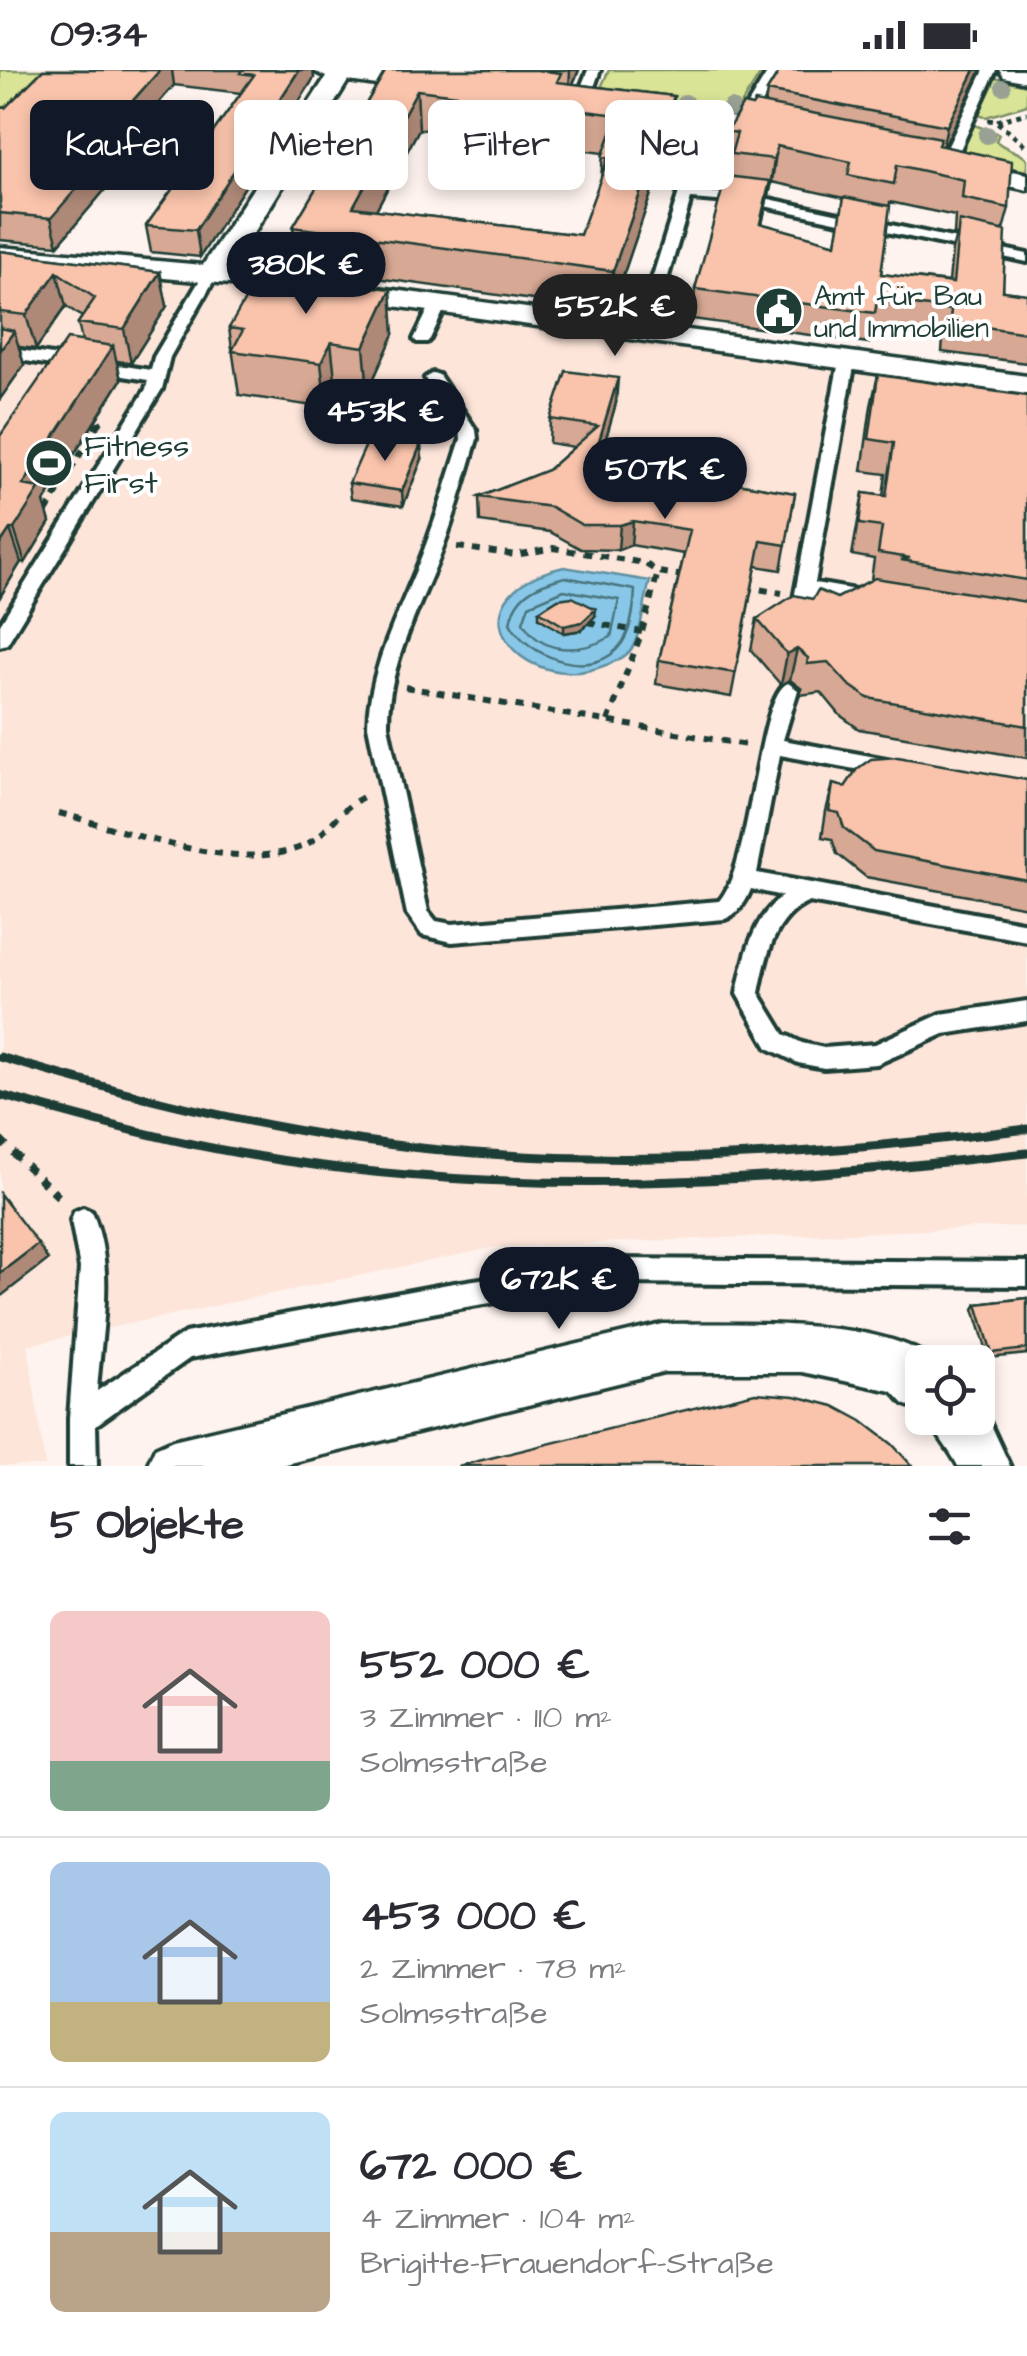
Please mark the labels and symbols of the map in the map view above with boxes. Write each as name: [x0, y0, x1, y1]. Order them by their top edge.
pin: 380K €: [225, 232, 387, 317]
pin: 552K €: [534, 274, 696, 359]
place label: Amt für Bau und Immobilien: [814, 277, 989, 348]
public building icon: Amt für Bau und Immobilien: [753, 285, 805, 337]
pin: 453K €: [304, 379, 466, 464]
place label: Fitness First: [84, 424, 189, 506]
sports icon: Fitness First: [23, 437, 75, 489]
pin: 507K €: [584, 437, 746, 522]
pin: 672K €: [478, 1247, 640, 1332]

